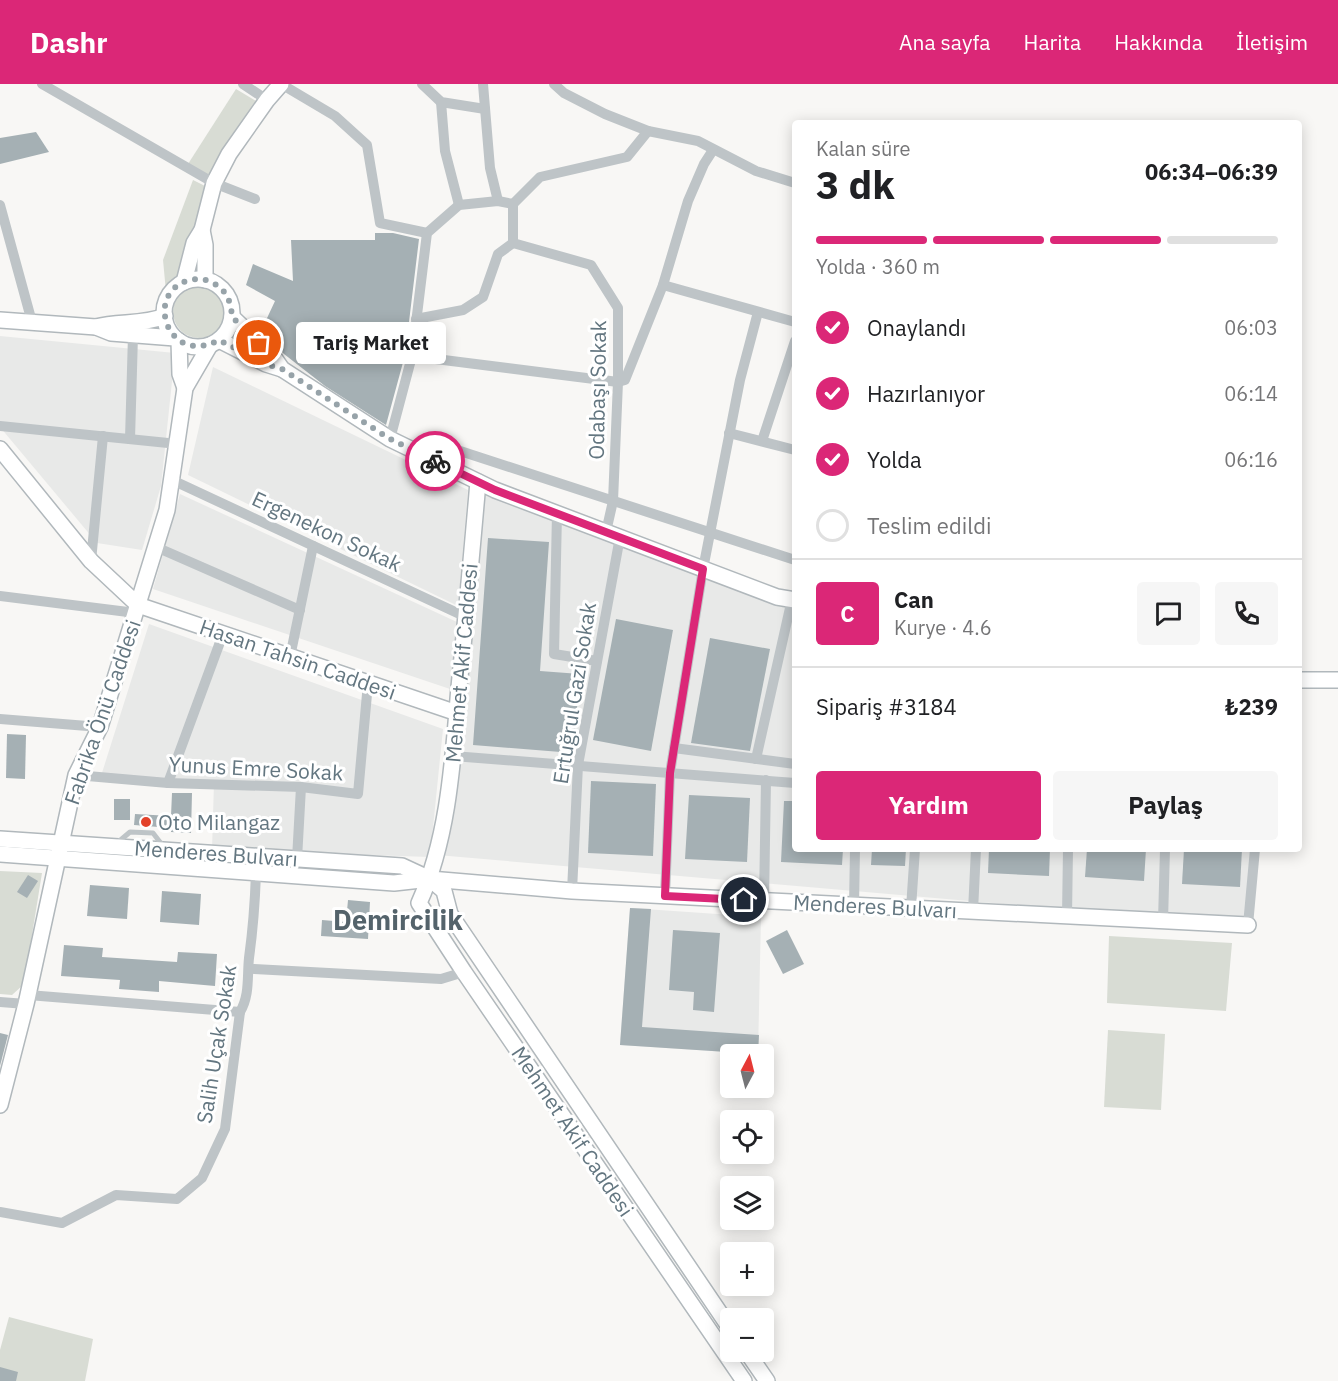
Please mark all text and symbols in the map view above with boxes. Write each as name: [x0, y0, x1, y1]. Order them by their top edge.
text: Dashr: [30, 24, 108, 61]
text: Ana sayfa: [899, 28, 991, 56]
text: Harita: [1024, 28, 1081, 56]
text: Hakkında: [1114, 28, 1203, 56]
text: İletişim: [1236, 28, 1308, 56]
text: Kalan süre: [816, 135, 911, 162]
text: 06:34–06:39: [1145, 157, 1278, 186]
text: 3 dk: [816, 159, 895, 210]
text: Yolda · 360 m: [816, 253, 940, 280]
icon: check: [816, 311, 849, 344]
text: Onaylandı: [867, 313, 966, 342]
text: 06:03: [1224, 314, 1278, 341]
pin: [233, 317, 284, 368]
street label: Odabaşı Sokak: [582, 320, 612, 460]
callout: Tariş Market: [295, 322, 445, 364]
icon: bag: [242, 326, 275, 359]
text: Tariş Market: [313, 329, 429, 356]
icon: check: [816, 377, 849, 410]
text: Hazırlanıyor: [867, 379, 985, 408]
text: 06:14: [1224, 380, 1278, 407]
courier: [405, 431, 465, 491]
icon: check: [816, 443, 849, 476]
icon: bike: [419, 445, 452, 478]
text: Yolda: [867, 445, 922, 474]
text: 06:16: [1224, 446, 1278, 473]
street label: Ergenekon Sokak: [248, 484, 406, 578]
text: Teslim edildi: [867, 511, 991, 540]
street label: Mehmet Akif Caddesi: [438, 562, 484, 764]
button: chat: [1137, 582, 1200, 645]
button: phone: [1215, 582, 1278, 645]
text: Can: [894, 585, 934, 614]
text: C: [840, 599, 855, 628]
street label: Ertuğrul Gazi Sokak: [546, 600, 602, 786]
street label: Hasan Tahsin Caddesi: [196, 612, 400, 706]
text: Kurye · 4.6: [894, 614, 992, 641]
street label: Fabrika Önü Caddesi: [57, 616, 147, 808]
text: Sipariş #3184: [816, 692, 957, 721]
text: ₺239: [1225, 692, 1278, 721]
street label: Yunus Emre Sokak: [168, 749, 344, 787]
button: Yardım: [816, 771, 1041, 840]
button: Paylaş: [1053, 771, 1278, 840]
place label: Oto Milangaz: [158, 808, 280, 836]
marker: Oto Milangaz: [139, 815, 153, 829]
street label: Menderes Bulvarı: [133, 833, 299, 873]
pin: [718, 874, 769, 925]
icon: home: [727, 883, 760, 916]
street label: Menderes Bulvarı: [792, 888, 958, 924]
district label: Demircilik: [333, 902, 463, 937]
street label: Salih Uçak Sokak: [190, 963, 242, 1125]
street label: Mehmet Akif Caddesi: [506, 1040, 640, 1222]
north arrow: [720, 1044, 774, 1098]
map controls: [720, 1044, 774, 1362]
button: locate: [720, 1110, 774, 1164]
button: layers: [720, 1176, 774, 1230]
button: +: [720, 1242, 774, 1296]
button: −: [720, 1308, 774, 1362]

